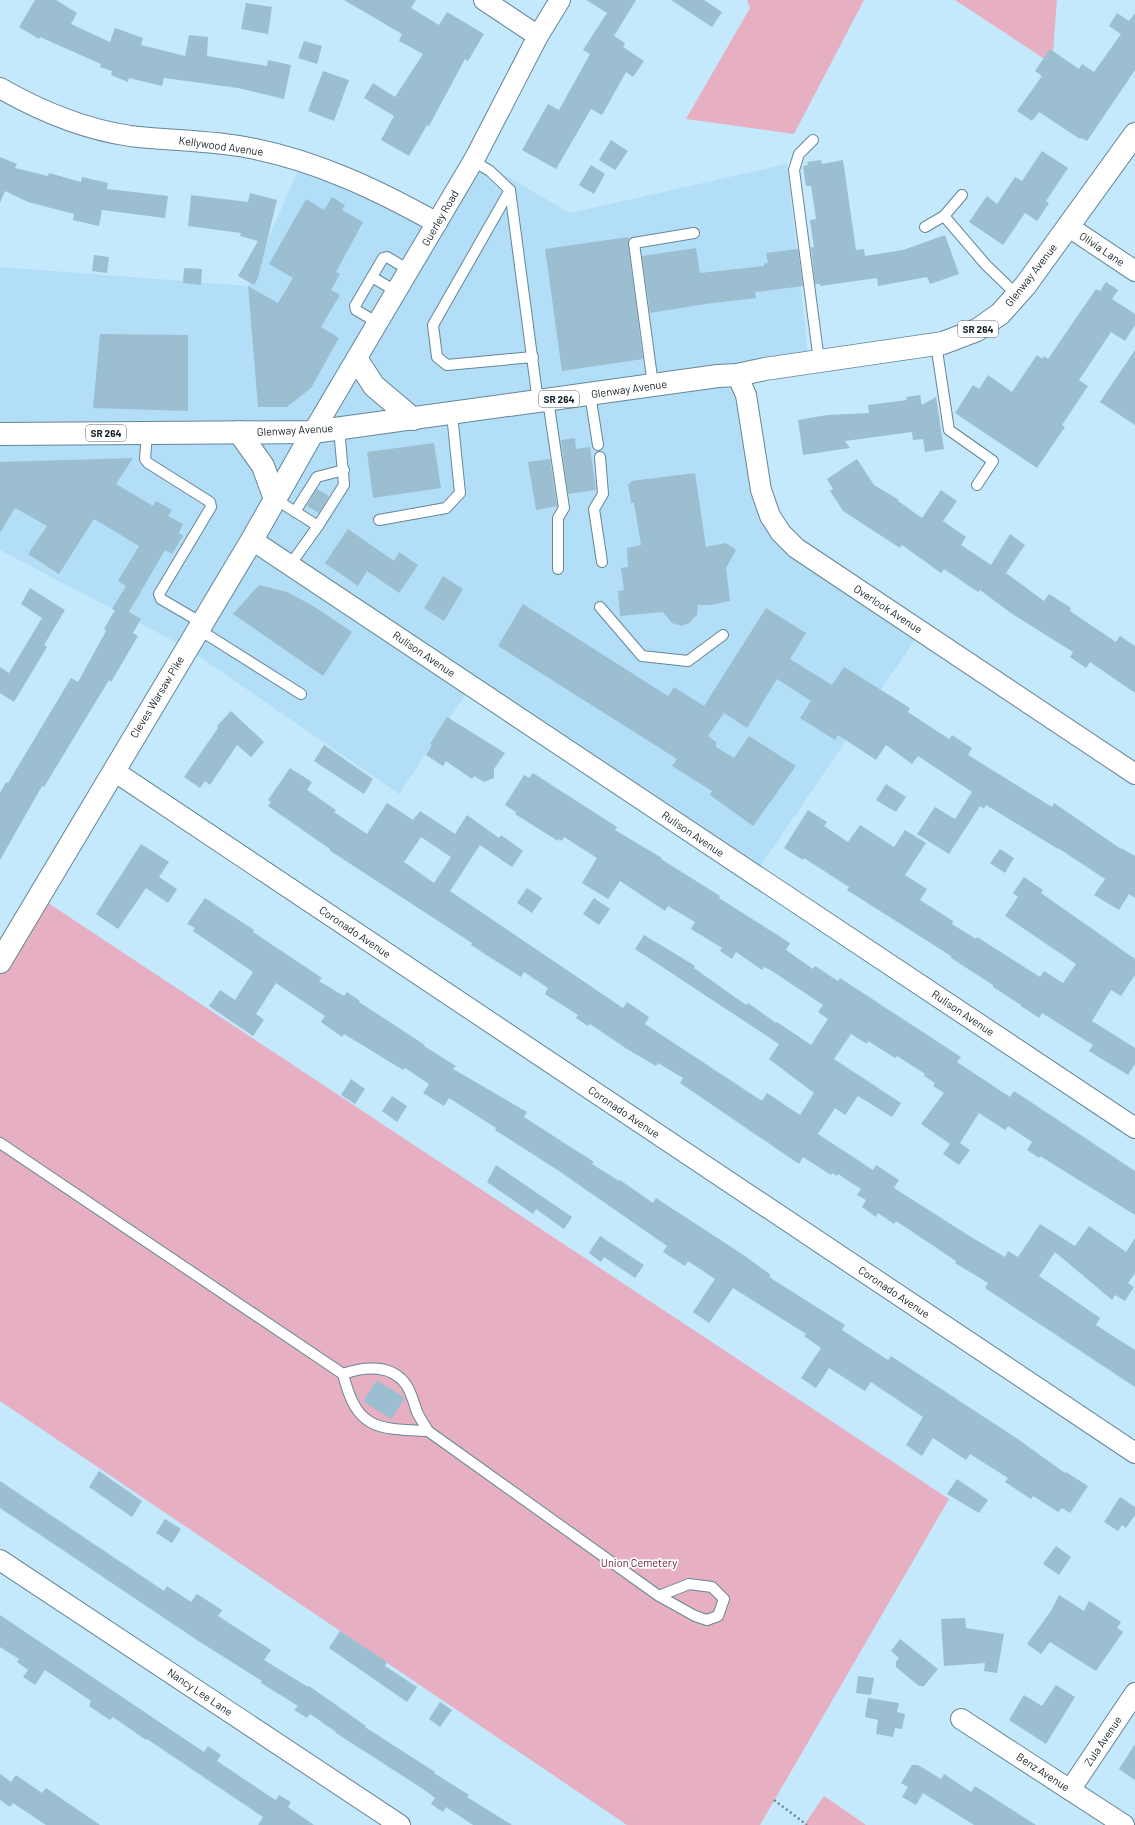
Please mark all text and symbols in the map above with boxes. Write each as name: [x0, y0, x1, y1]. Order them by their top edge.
street label: Kellywood Avenue: [178, 133, 264, 158]
street label: Guerley Road: [418, 187, 461, 248]
street label: Olivia Lane: [1077, 229, 1127, 268]
street label: Glenway Avenue: [1002, 240, 1059, 309]
road number: SR 264: [958, 321, 998, 337]
street label: Glenway Avenue: [590, 377, 668, 400]
road number: SR 264: [539, 391, 579, 407]
street label: Glenway Avenue: [256, 421, 334, 438]
road number: SR 264: [86, 425, 126, 441]
street label: Overlook Avenue: [852, 582, 925, 636]
street label: Rulison Avenue: [391, 628, 458, 679]
street label: Cleves Warsaw Pike: [127, 653, 186, 740]
street label: Rulison Avenue: [660, 808, 727, 859]
street label: Coronado Avenue: [317, 903, 394, 960]
street label: Rulison Avenue: [930, 987, 997, 1038]
street label: Coronado Avenue: [586, 1083, 663, 1140]
street label: Coronado Avenue: [856, 1263, 933, 1320]
park label: Union Cemetery: [601, 1556, 677, 1569]
street label: Nancy Lee Lane: [165, 1665, 235, 1718]
street label: Zula Avenue: [1081, 1713, 1124, 1768]
street label: Benz Avenue: [1014, 1750, 1072, 1794]

